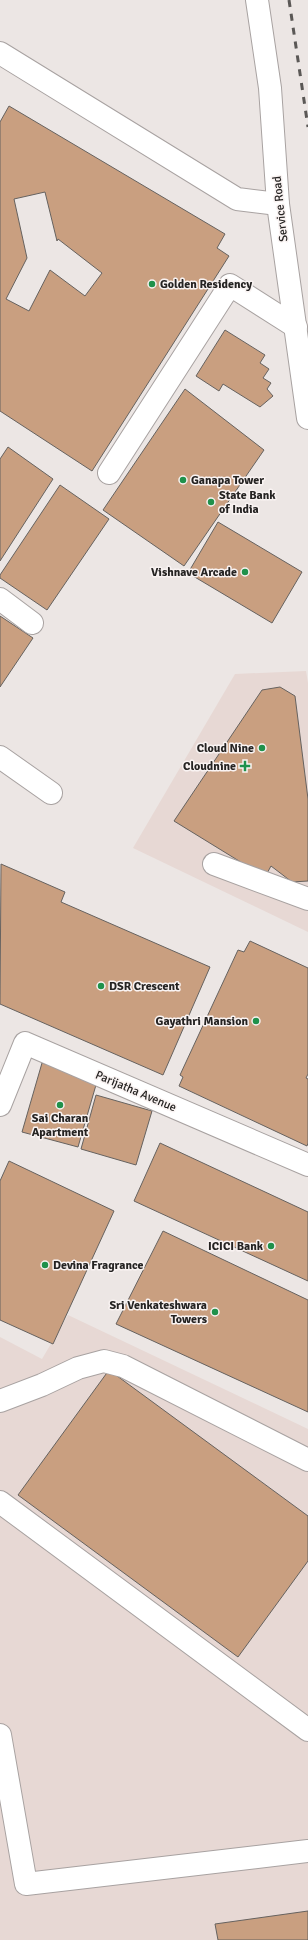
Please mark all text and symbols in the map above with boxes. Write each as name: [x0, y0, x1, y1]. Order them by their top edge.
street label: Service Road: [270, 175, 291, 243]
place label: Golden Residency: [160, 277, 252, 292]
marker: Golden Residency: [147, 279, 157, 289]
place label: Ganapa Tower: [191, 473, 264, 488]
marker: Ganapa Tower: [178, 475, 188, 485]
place label: State Bank of India: [219, 488, 276, 517]
marker: State Bank of India: [206, 497, 216, 507]
place label: Vishnave Arcade: [151, 565, 237, 580]
marker: Vishnave Arcade: [240, 567, 250, 577]
place label: Cloud Nine: [197, 741, 254, 756]
marker: Cloud Nine: [257, 743, 267, 753]
place label: Cloudnine: [183, 759, 236, 774]
marker: Cloudnine: [239, 760, 251, 772]
place label: DSR Crescent: [109, 979, 180, 994]
marker: DSR Crescent: [96, 981, 106, 991]
place label: Gayathri Mansion: [156, 1014, 248, 1029]
marker: Gayathri Mansion: [251, 1016, 261, 1026]
street label: Parijatha Avenue: [93, 1068, 179, 1115]
marker: Sai Charan Apartment: [55, 1100, 65, 1110]
place label: Sai Charan Apartment: [32, 1111, 89, 1140]
place label: ICICI Bank: [208, 1239, 264, 1254]
marker: ICICI Bank: [266, 1241, 276, 1251]
place label: Devina Fragrance: [53, 1258, 144, 1273]
marker: Devina Fragrance: [40, 1260, 50, 1270]
place label: Sri Venkateshwara Towers: [109, 1298, 208, 1327]
marker: Sri Venkateshwara Towers: [210, 1307, 220, 1317]

